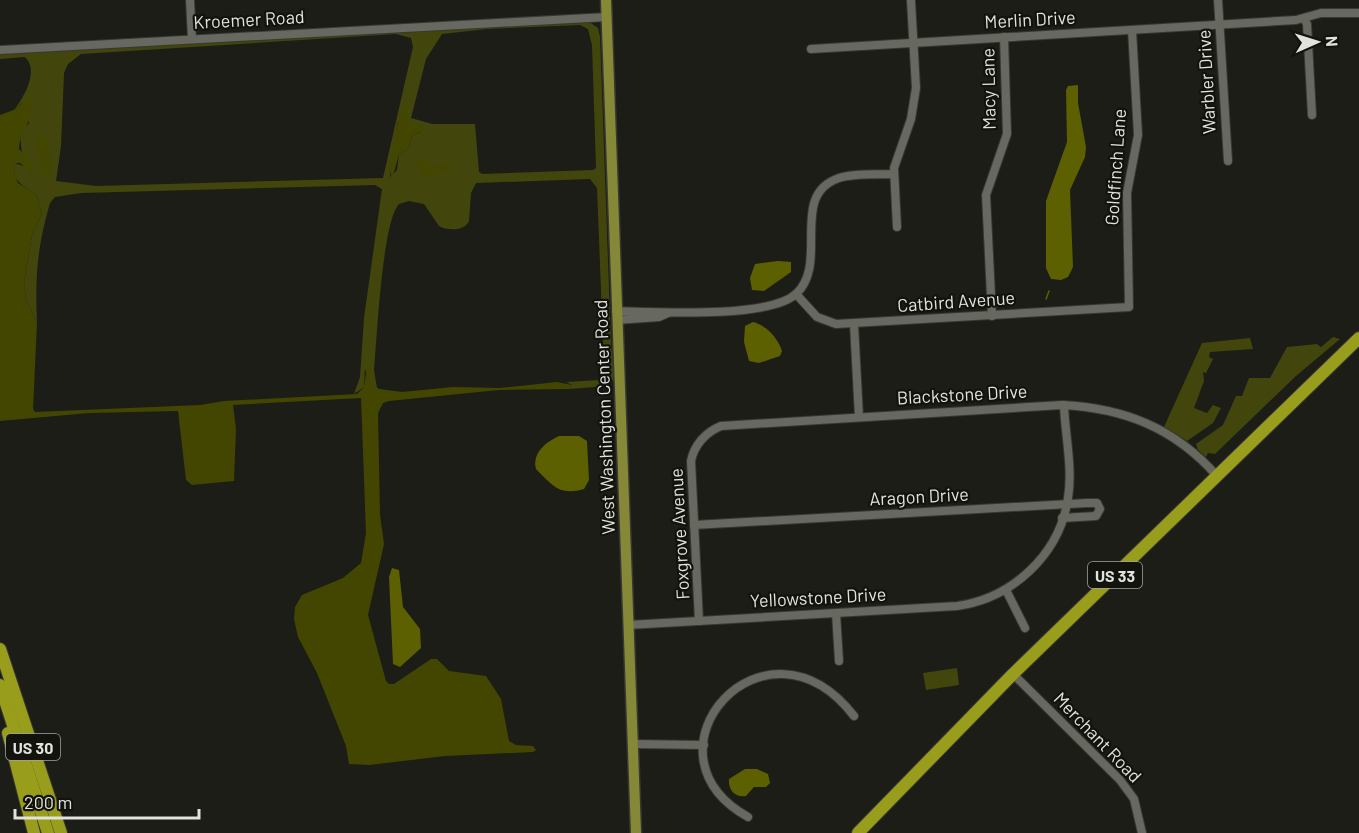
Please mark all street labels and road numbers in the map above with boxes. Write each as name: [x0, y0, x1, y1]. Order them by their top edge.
street label: Kroemer Road: [193, 5, 305, 33]
street label: Merlin Drive: [984, 6, 1076, 32]
street label: Warbler Drive: [1192, 29, 1220, 135]
street label: Macy Lane: [976, 48, 1000, 130]
street label: Goldfinch Lane: [1100, 108, 1130, 226]
street label: Catbird Avenue: [896, 286, 1016, 316]
street label: West Washington Center Road: [589, 299, 619, 535]
street label: Blackstone Drive: [896, 380, 1028, 408]
street label: Foxgrove Avenue: [665, 468, 693, 600]
street label: Aragon Drive: [869, 482, 969, 510]
road number: US 33: [1088, 562, 1142, 588]
street label: Yellowstone Drive: [749, 582, 887, 612]
street label: Merchant Road: [1050, 687, 1146, 787]
road number: US 30: [6, 734, 60, 760]

